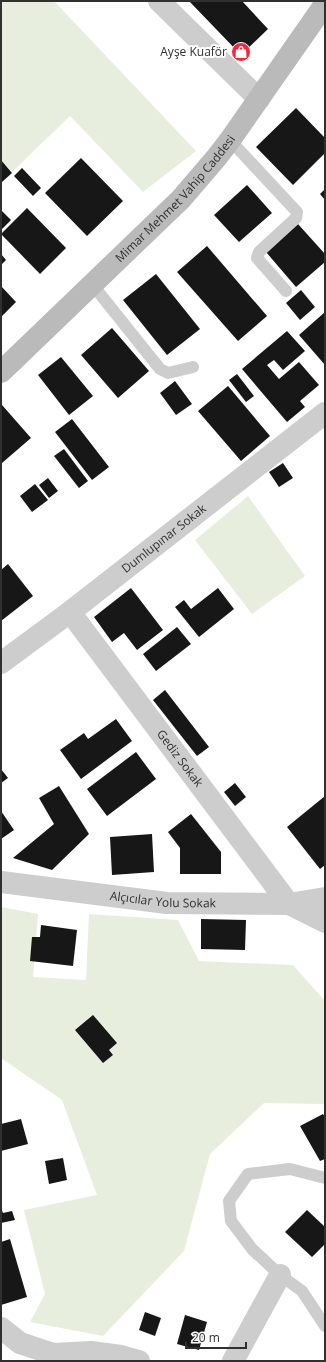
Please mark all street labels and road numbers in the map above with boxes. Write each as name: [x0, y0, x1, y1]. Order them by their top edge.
street label: Mimar Mehmet Vahip Caddesi: [111, 131, 239, 266]
street label: Dumlupınar Sokak: [118, 499, 210, 577]
street label: Gediz Sokak: [153, 726, 208, 791]
street label: Alçıcılar Yolu Sokak: [109, 887, 217, 911]

